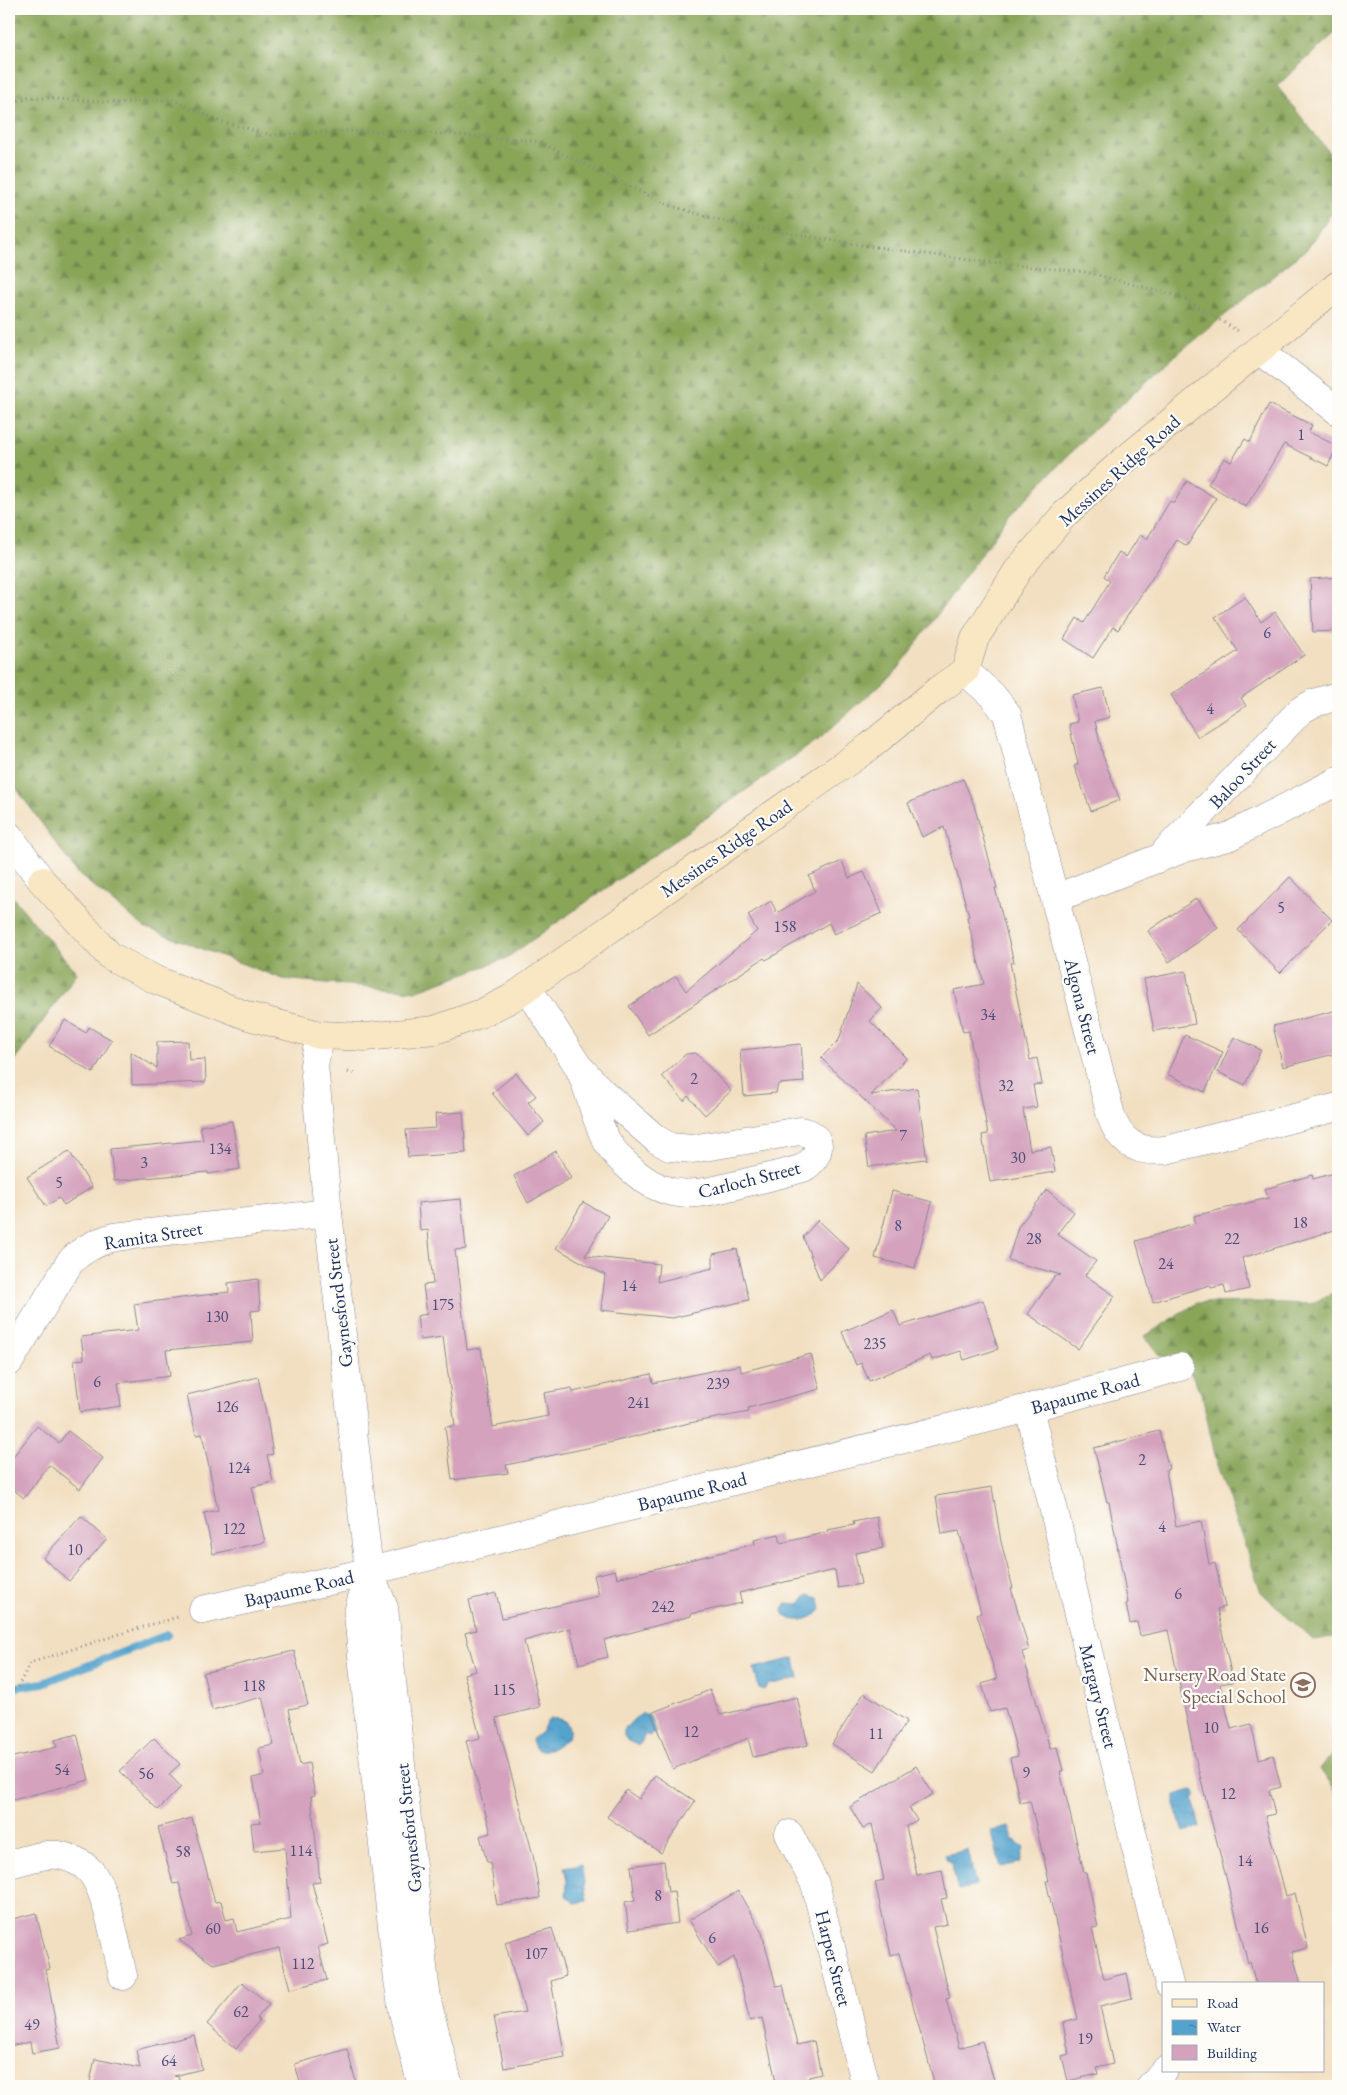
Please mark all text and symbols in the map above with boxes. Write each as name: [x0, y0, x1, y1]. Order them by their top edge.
street label: Messines Ridge Road: [1053, 409, 1186, 532]
house number: 1: [1297, 424, 1305, 445]
house number: 6: [1263, 622, 1271, 643]
house number: 4: [1206, 698, 1214, 719]
street label: Baloo Street: [1203, 733, 1281, 814]
street label: Messines Ridge Road: [655, 793, 797, 903]
house number: 5: [1277, 897, 1285, 918]
house number: 158: [773, 916, 797, 937]
street label: Algona Street: [1058, 954, 1107, 1057]
house number: 34: [980, 1004, 996, 1025]
house number: 2: [690, 1068, 698, 1089]
house number: 32: [998, 1075, 1014, 1096]
house number: 7: [899, 1125, 907, 1146]
house number: 134: [208, 1138, 232, 1159]
house number: 30: [1010, 1147, 1026, 1168]
house number: 3: [140, 1152, 148, 1173]
street label: Carloch Street: [695, 1155, 803, 1204]
house number: 5: [55, 1172, 63, 1193]
house number: 18: [1292, 1212, 1308, 1233]
street label: Ramita Street: [102, 1215, 204, 1256]
house number: 8: [894, 1215, 902, 1236]
house number: 28: [1026, 1228, 1042, 1249]
house number: 22: [1224, 1228, 1240, 1249]
street label: Gaynesford Street: [318, 1237, 359, 1369]
house number: 24: [1158, 1253, 1174, 1274]
house number: 14: [621, 1275, 637, 1296]
house number: 175: [431, 1294, 455, 1315]
house number: 130: [205, 1306, 229, 1327]
house number: 235: [863, 1333, 887, 1354]
street label: Bapaume Road: [1028, 1367, 1143, 1420]
house number: 6: [93, 1371, 101, 1392]
house number: 239: [706, 1373, 730, 1394]
house number: 241: [627, 1392, 651, 1413]
house number: 126: [215, 1396, 239, 1417]
house number: 2: [1138, 1449, 1146, 1470]
house number: 124: [227, 1457, 251, 1478]
street label: Bapaume Road: [635, 1466, 750, 1517]
house number: 4: [1158, 1516, 1166, 1537]
house number: 122: [222, 1518, 246, 1539]
house number: 10: [67, 1539, 83, 1560]
street label: Bapaume Road: [242, 1564, 357, 1613]
house number: 6: [1174, 1583, 1182, 1604]
house number: 242: [651, 1596, 675, 1617]
street label: Margary Street: [1073, 1641, 1124, 1751]
place label: Nursery Road State Special School: [1143, 1662, 1286, 1709]
school or university icon: Nursery Road State Special School: [1290, 1672, 1316, 1698]
house number: 118: [242, 1675, 266, 1696]
house number: 115: [492, 1679, 516, 1700]
house number: 10: [1203, 1717, 1219, 1738]
house number: 12: [683, 1721, 699, 1742]
house number: 11: [868, 1723, 884, 1744]
house number: 54: [54, 1759, 70, 1780]
street label: Gaynesford Street: [389, 1762, 428, 1894]
house number: 9: [1022, 1762, 1030, 1783]
house number: 56: [138, 1763, 154, 1784]
house number: 12: [1220, 1783, 1236, 1804]
house number: 114: [289, 1840, 313, 1861]
house number: 58: [175, 1841, 191, 1862]
house number: 14: [1237, 1850, 1253, 1871]
house number: 8: [654, 1885, 662, 1906]
street label: Harper Street: [809, 1907, 858, 2009]
house number: 16: [1253, 1917, 1269, 1938]
house number: 60: [205, 1918, 221, 1939]
house number: 6: [708, 1927, 716, 1948]
house number: 107: [524, 1943, 548, 1964]
house number: 112: [291, 1953, 315, 1974]
legend: [1162, 1982, 1324, 2072]
text: Road: [1207, 1993, 1239, 2012]
house number: 62: [233, 2001, 249, 2022]
house number: 49: [24, 2014, 40, 2035]
text: Water: [1207, 2017, 1241, 2036]
house number: 19: [1077, 2028, 1093, 2049]
text: Building: [1207, 2043, 1257, 2062]
house number: 64: [161, 2050, 177, 2071]

